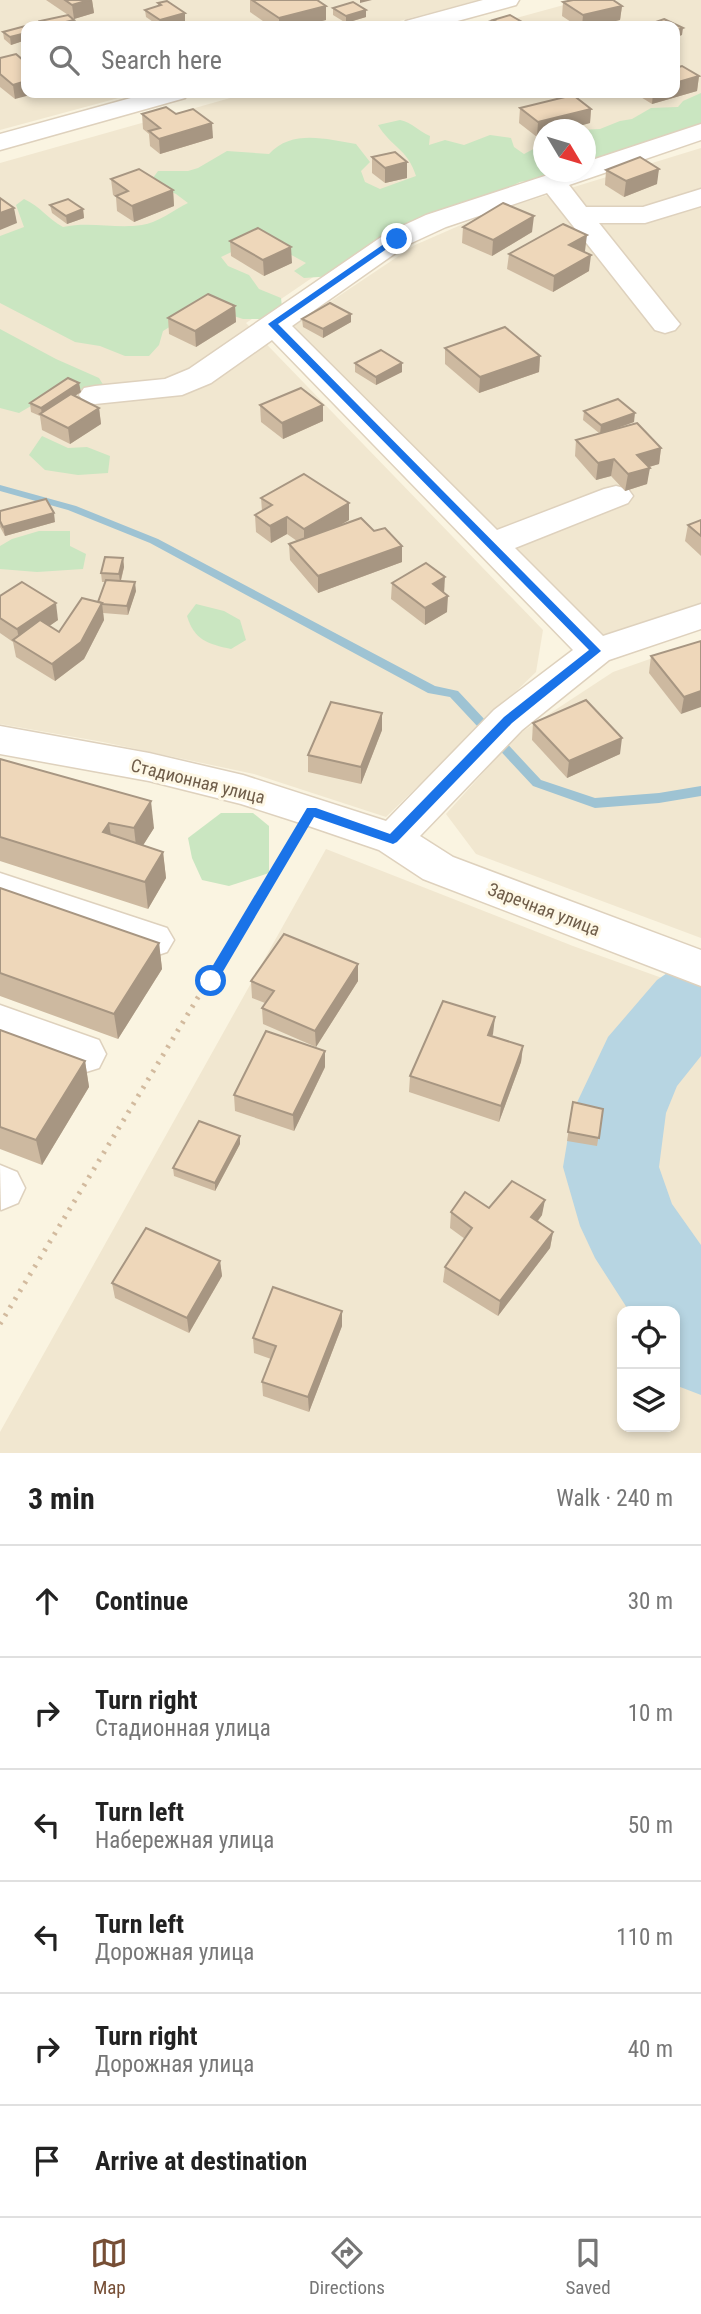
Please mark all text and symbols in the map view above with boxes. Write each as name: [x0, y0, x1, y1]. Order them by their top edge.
search box: [21, 21, 680, 98]
icon: search: [45, 41, 83, 79]
text: Search here: [101, 45, 222, 75]
north arrow: [533, 119, 596, 182]
route end: [381, 223, 412, 254]
street label: Стадионная улица: [129, 754, 267, 808]
street label: Заречная улица: [485, 878, 603, 940]
route start: [195, 965, 226, 996]
map controls: [617, 1306, 680, 1432]
button: locate: [617, 1306, 680, 1369]
button: layers: [617, 1369, 680, 1432]
text: 3 min: [28, 1481, 95, 1516]
text: Walk · 240 m: [556, 1485, 673, 1512]
icon: ahead: [28, 1582, 66, 1620]
text: Continue: [95, 1586, 188, 1616]
text: 30 m: [628, 1588, 673, 1615]
text: Turn right: [95, 1685, 197, 1715]
icon: right: [28, 1694, 66, 1732]
text: 10 m: [628, 1700, 673, 1727]
text: Стадионная улица: [95, 1715, 271, 1742]
text: Turn left: [95, 1797, 184, 1827]
icon: left: [28, 1806, 66, 1844]
text: 50 m: [628, 1812, 673, 1839]
text: Набережная улица: [95, 1827, 274, 1854]
text: Turn left: [95, 1909, 184, 1939]
icon: left: [28, 1918, 66, 1956]
text: 110 m: [616, 1924, 673, 1951]
text: Дорожная улица: [95, 1939, 254, 1966]
text: Turn right: [95, 2021, 197, 2051]
icon: right: [28, 2030, 66, 2068]
text: 40 m: [628, 2036, 673, 2063]
text: Дорожная улица: [95, 2051, 254, 2078]
icon: arrive: [28, 2142, 66, 2180]
text: Arrive at destination: [95, 2146, 307, 2176]
tab: Map: [90, 2234, 128, 2299]
tab: Directions: [309, 2234, 385, 2299]
tab: Saved: [565, 2234, 611, 2299]

